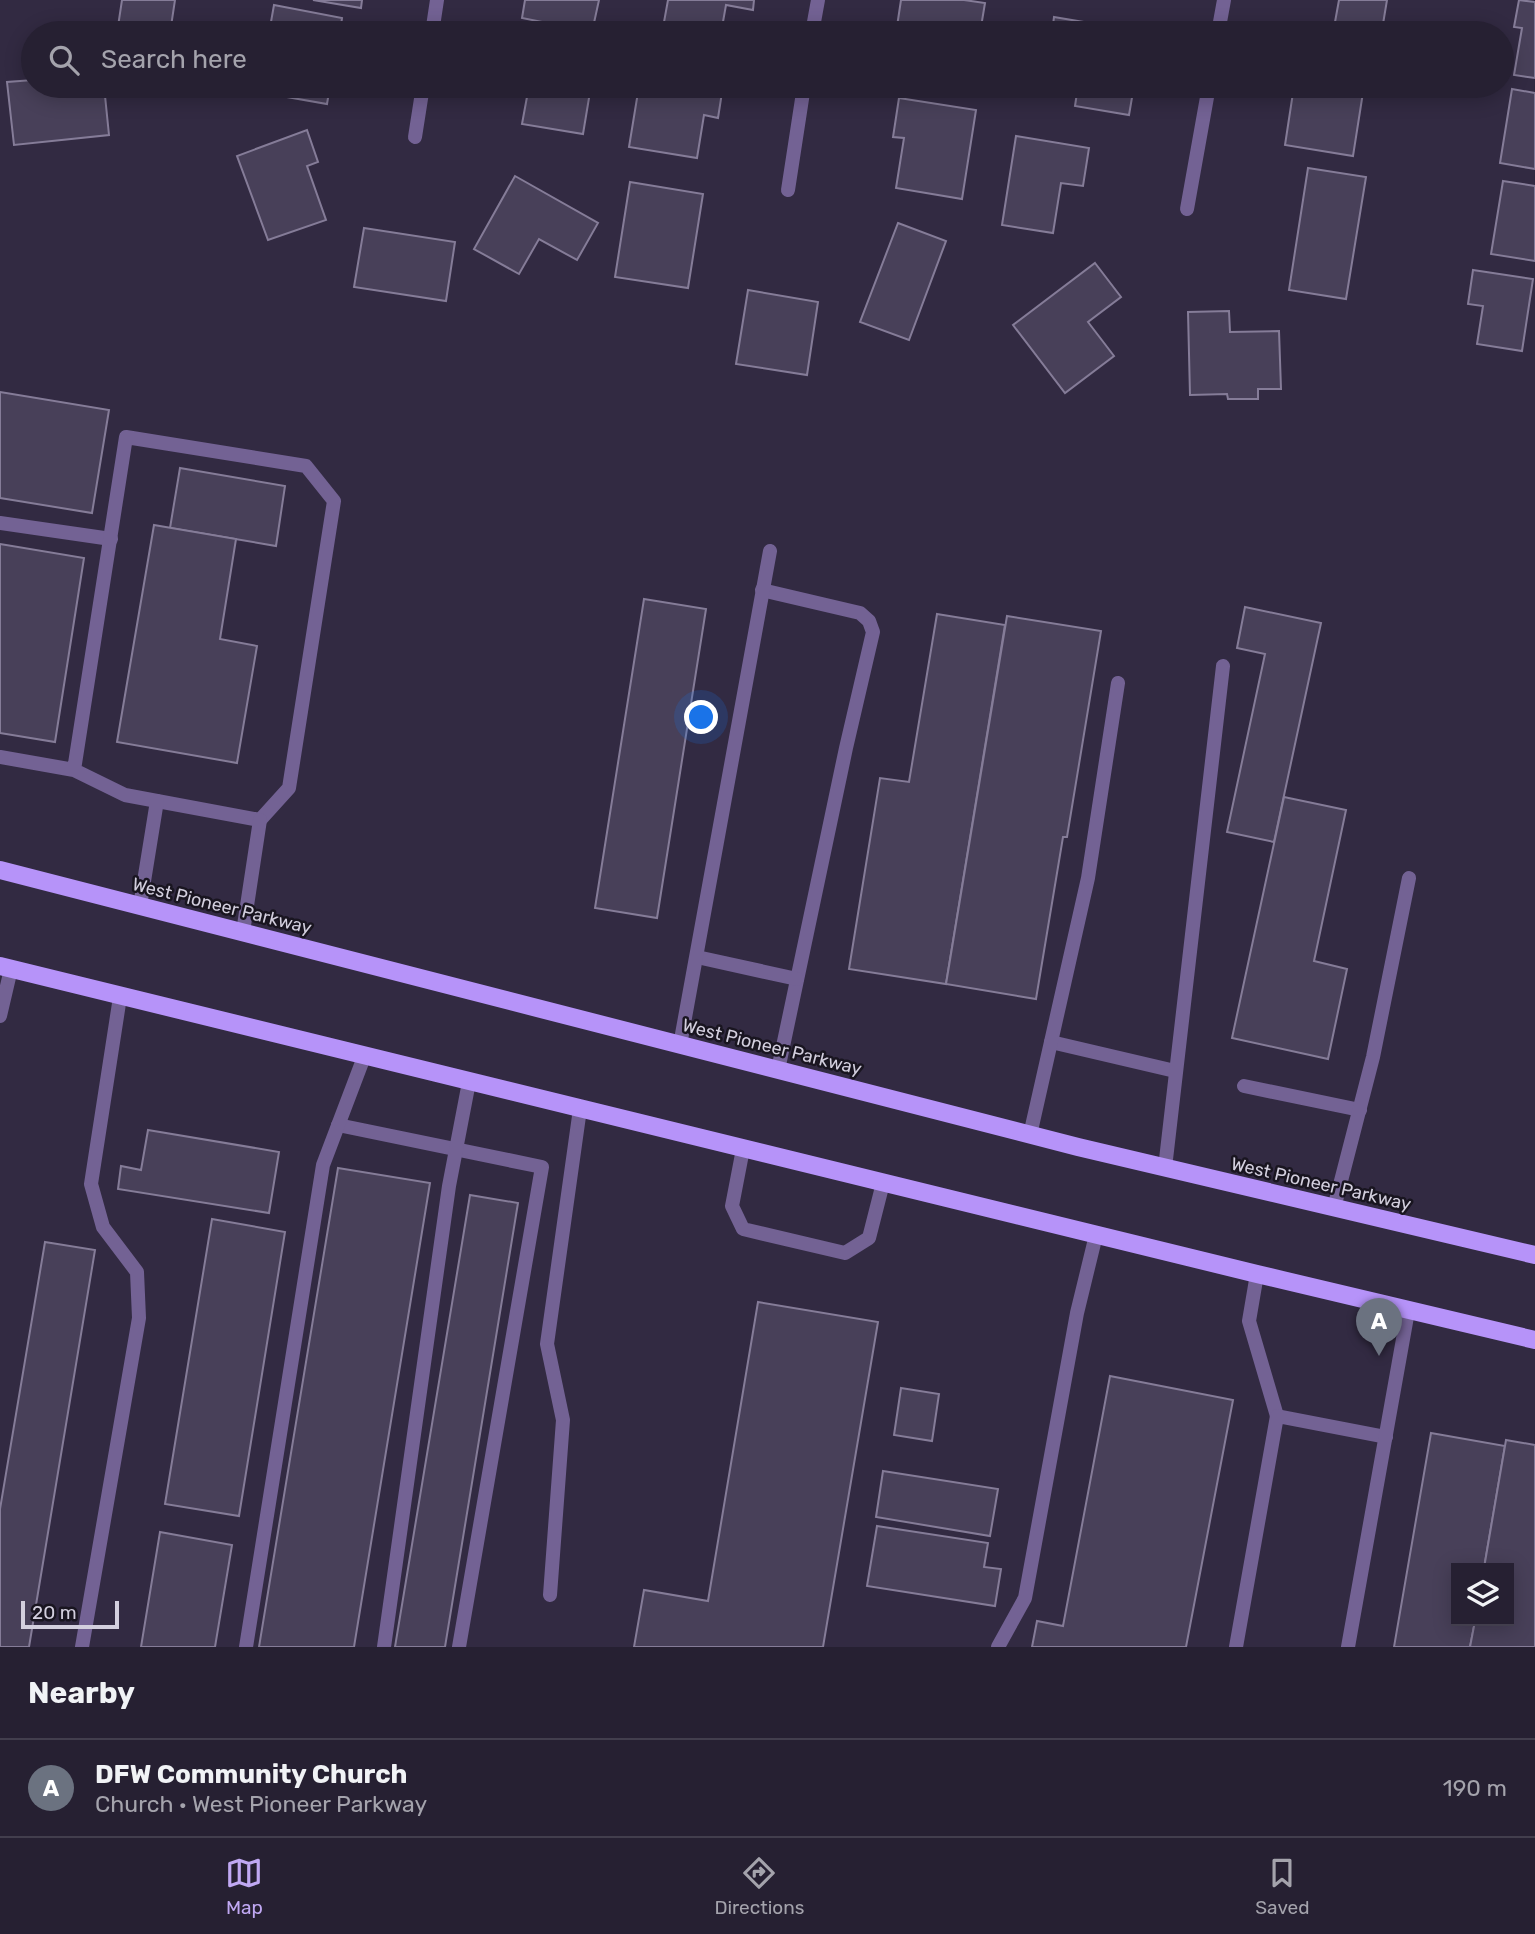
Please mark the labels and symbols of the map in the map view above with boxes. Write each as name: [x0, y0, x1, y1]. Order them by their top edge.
your location: [684, 700, 718, 734]
street label: West Pioneer Parkway: [130, 873, 314, 939]
street label: West Pioneer Parkway: [680, 1014, 864, 1080]
street label: West Pioneer Parkway: [1229, 1153, 1413, 1215]
pin: A: [1356, 1298, 1402, 1356]
scale bar: [21, 1598, 119, 1630]

